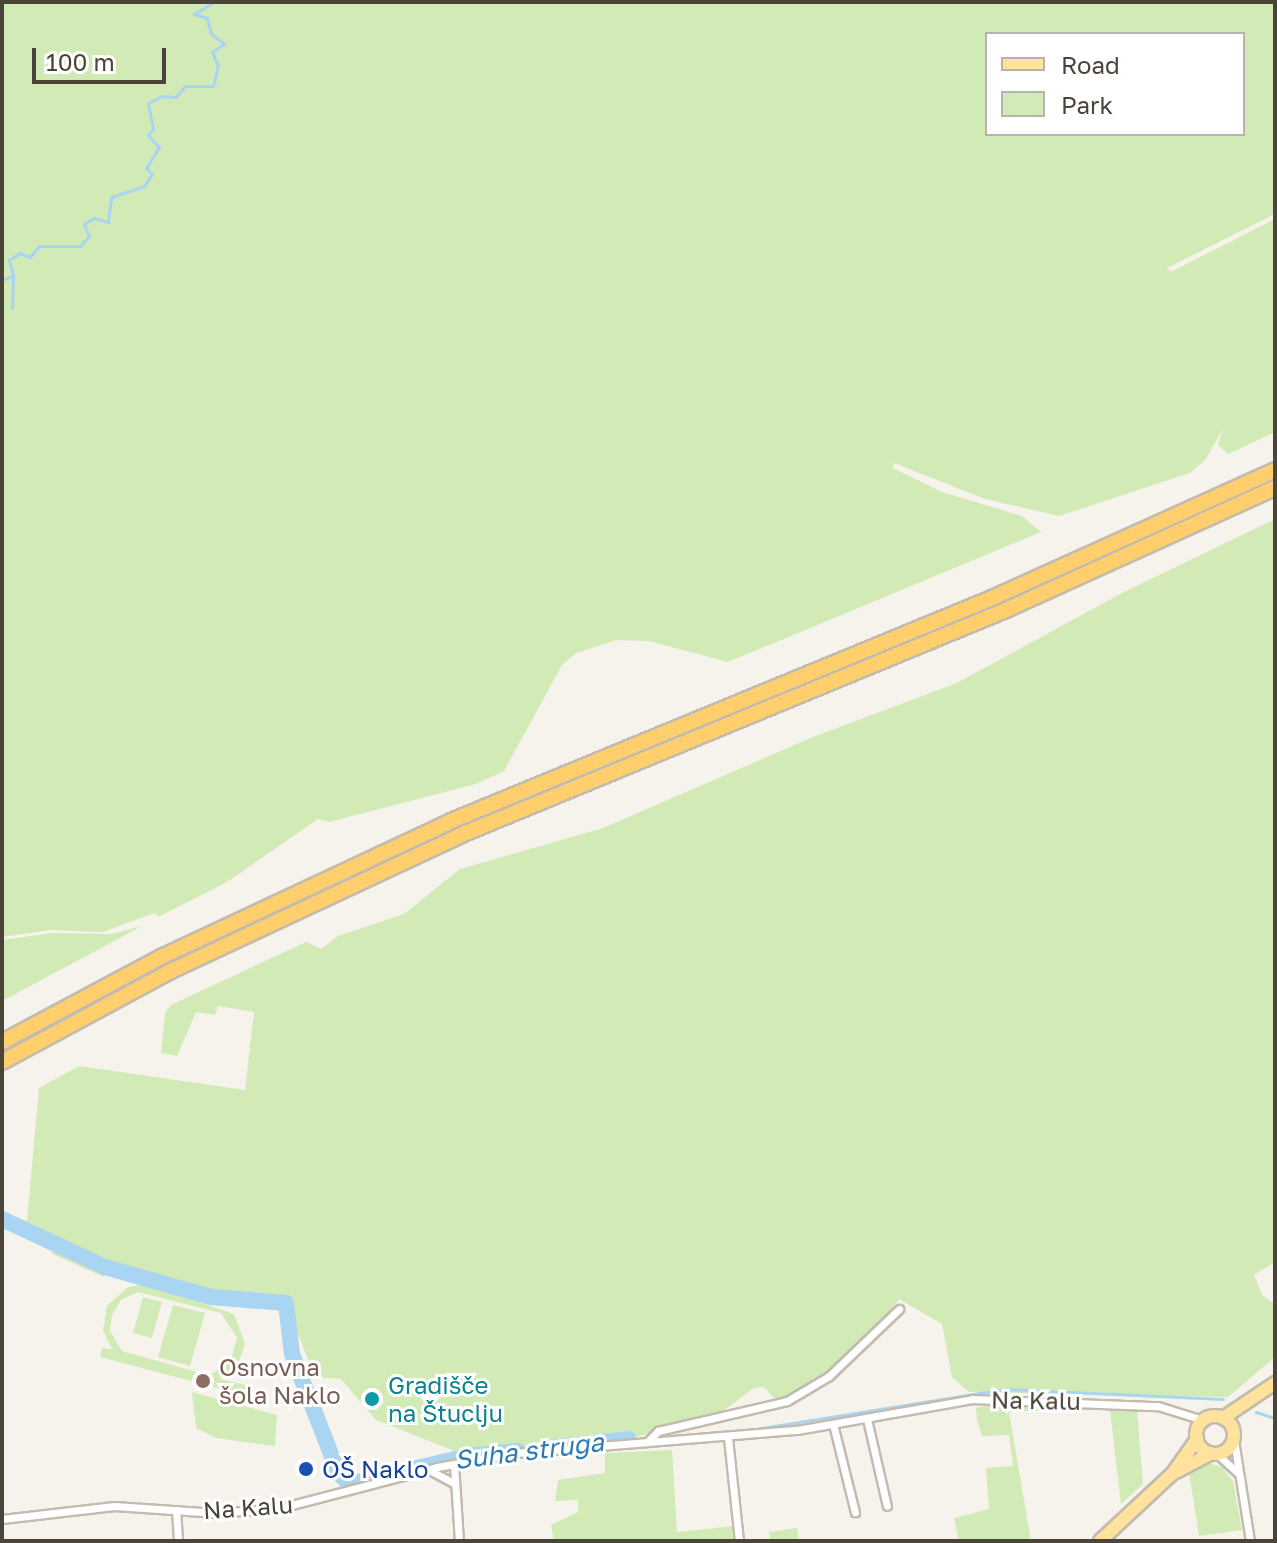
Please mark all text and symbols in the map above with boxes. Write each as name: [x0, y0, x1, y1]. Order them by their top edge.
scale bar: [36, 32, 170, 82]
legend: [985, 32, 1245, 136]
text: 100 m: [46, 47, 115, 76]
text: Road: [1061, 50, 1120, 79]
text: Park: [1061, 90, 1113, 119]
place label: Osnovna šola Naklo: [219, 1353, 341, 1409]
place label: Gradišče na Štuclju: [388, 1371, 503, 1427]
marker: Osnovna šola Naklo: [194, 1372, 212, 1390]
street label: Na Kalu: [991, 1385, 1081, 1415]
marker: Gradišče na Štuclju: [363, 1390, 381, 1408]
water label: Suha struga: [453, 1426, 605, 1476]
place label: OŠ Naklo: [322, 1455, 428, 1483]
marker: OŠ Naklo: [297, 1460, 315, 1478]
street label: Na Kalu: [202, 1490, 294, 1524]

